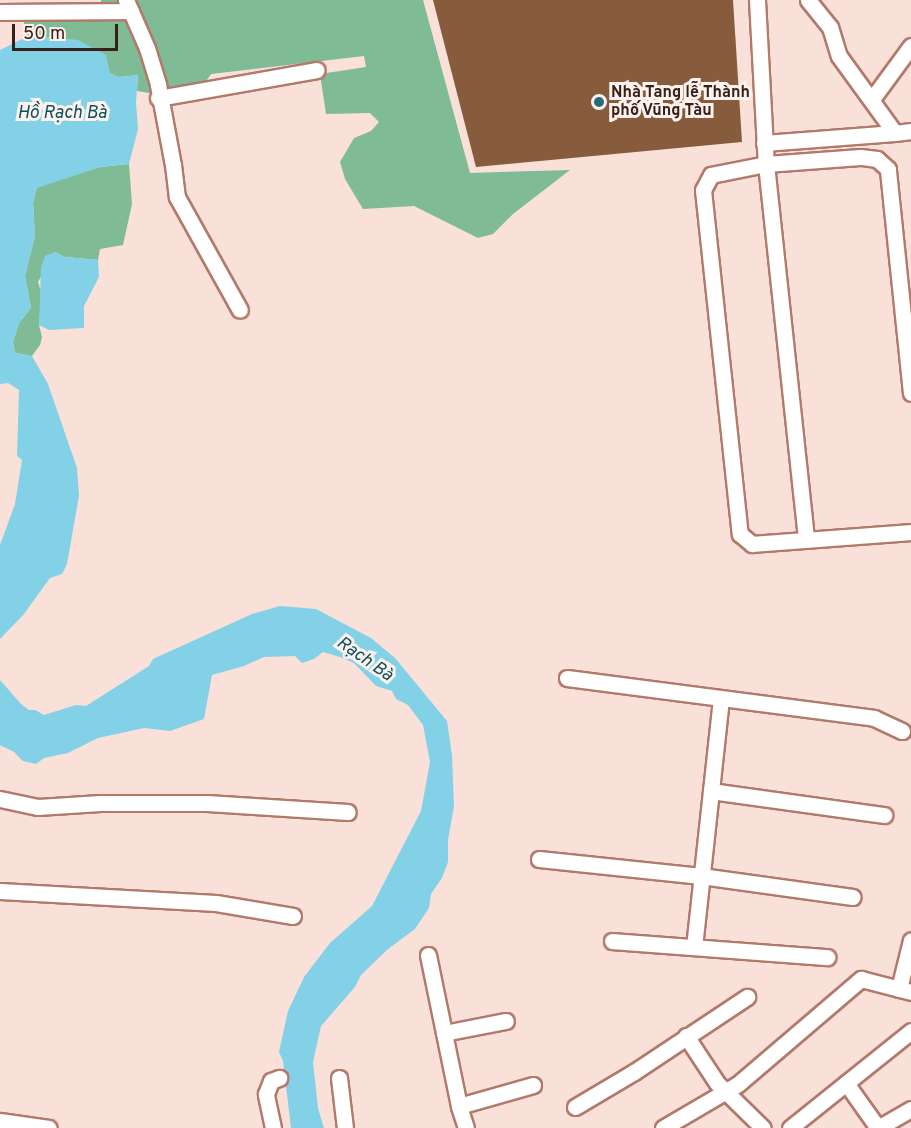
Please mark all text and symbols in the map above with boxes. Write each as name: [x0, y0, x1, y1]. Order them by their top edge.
scale bar: [15, 12, 122, 50]
text: 50 m: [23, 23, 65, 46]
place label: Nhà Tang lễ Thành phố Vũng Tàu: [611, 83, 750, 121]
marker: Nhà Tang lễ Thành phố Vũng Tàu: [592, 95, 606, 109]
water label: Hồ Rạch Bà: [17, 103, 107, 125]
water label: Rạch Bà: [332, 633, 396, 687]

